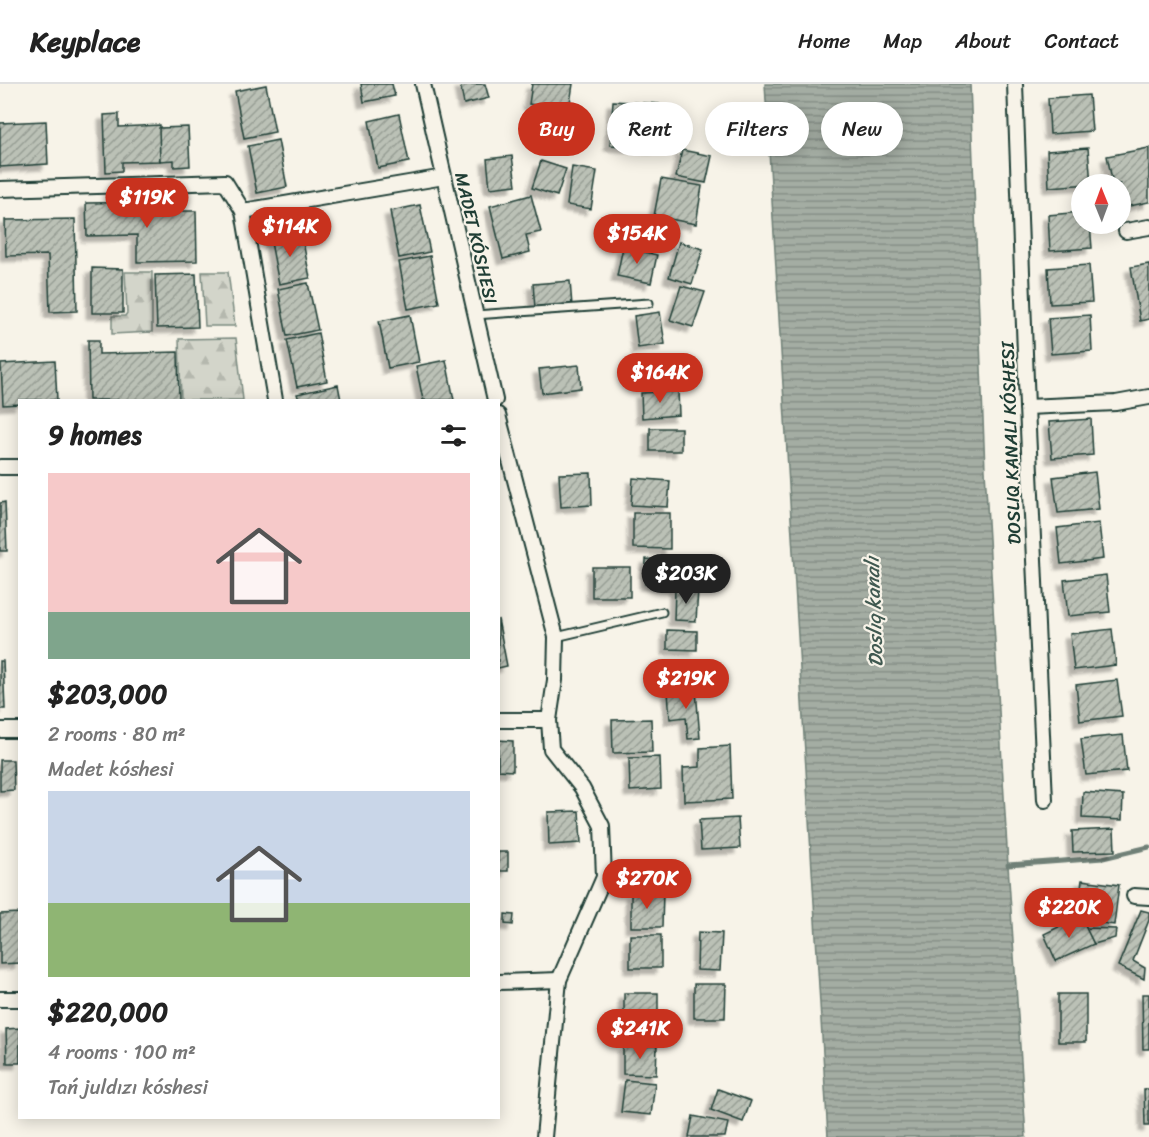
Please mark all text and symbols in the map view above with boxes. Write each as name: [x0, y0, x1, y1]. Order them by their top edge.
text: Keyplace: [30, 17, 140, 66]
text: Home: [798, 22, 850, 60]
text: Map: [883, 22, 922, 60]
text: About: [955, 22, 1012, 60]
text: Contact: [1045, 22, 1119, 60]
chip: Buy: [518, 102, 595, 156]
chip: Rent: [607, 102, 693, 156]
chip: Filters: [705, 102, 809, 156]
chip: New: [821, 102, 903, 156]
street label: MADET KÓSHESI: [445, 169, 507, 307]
north arrow: [1071, 174, 1131, 234]
map controls: [1071, 174, 1131, 234]
pin: $119K: [105, 178, 189, 229]
text: $119K: [119, 180, 175, 215]
pin: $114K: [248, 207, 332, 258]
text: $114K: [262, 209, 318, 244]
pin: $154K: [595, 214, 679, 265]
text: $154K: [608, 216, 666, 251]
street label: DOSLIQ KANALI KÓSHESI: [991, 339, 1031, 545]
pin: $164K: [618, 353, 702, 404]
text: $164K: [631, 355, 689, 390]
text: 9 homes: [48, 412, 142, 458]
icon: filters: [437, 419, 470, 452]
icon: home: [205, 512, 313, 620]
pin: $203K: [644, 554, 728, 605]
water label: Doslıq kanalı: [855, 555, 893, 668]
text: $203K: [656, 556, 716, 591]
pin: $219K: [644, 659, 728, 710]
text: $219K: [657, 661, 715, 696]
text: $203,000: [48, 671, 168, 717]
text: 2 rooms · 80 m²: [48, 717, 186, 752]
text: Madet kóshesi: [48, 752, 174, 787]
icon: home: [205, 830, 313, 938]
pin: $270K: [605, 859, 689, 910]
text: $270K: [616, 861, 678, 896]
pin: $220K: [1027, 888, 1111, 939]
text: $220K: [1038, 890, 1100, 925]
text: $220,000: [48, 989, 168, 1035]
pin: $241K: [598, 1009, 682, 1060]
text: $241K: [611, 1011, 669, 1046]
text: 4 rooms · 100 m²: [48, 1035, 196, 1070]
text: Tań juldızı kóshesi: [48, 1070, 208, 1105]

